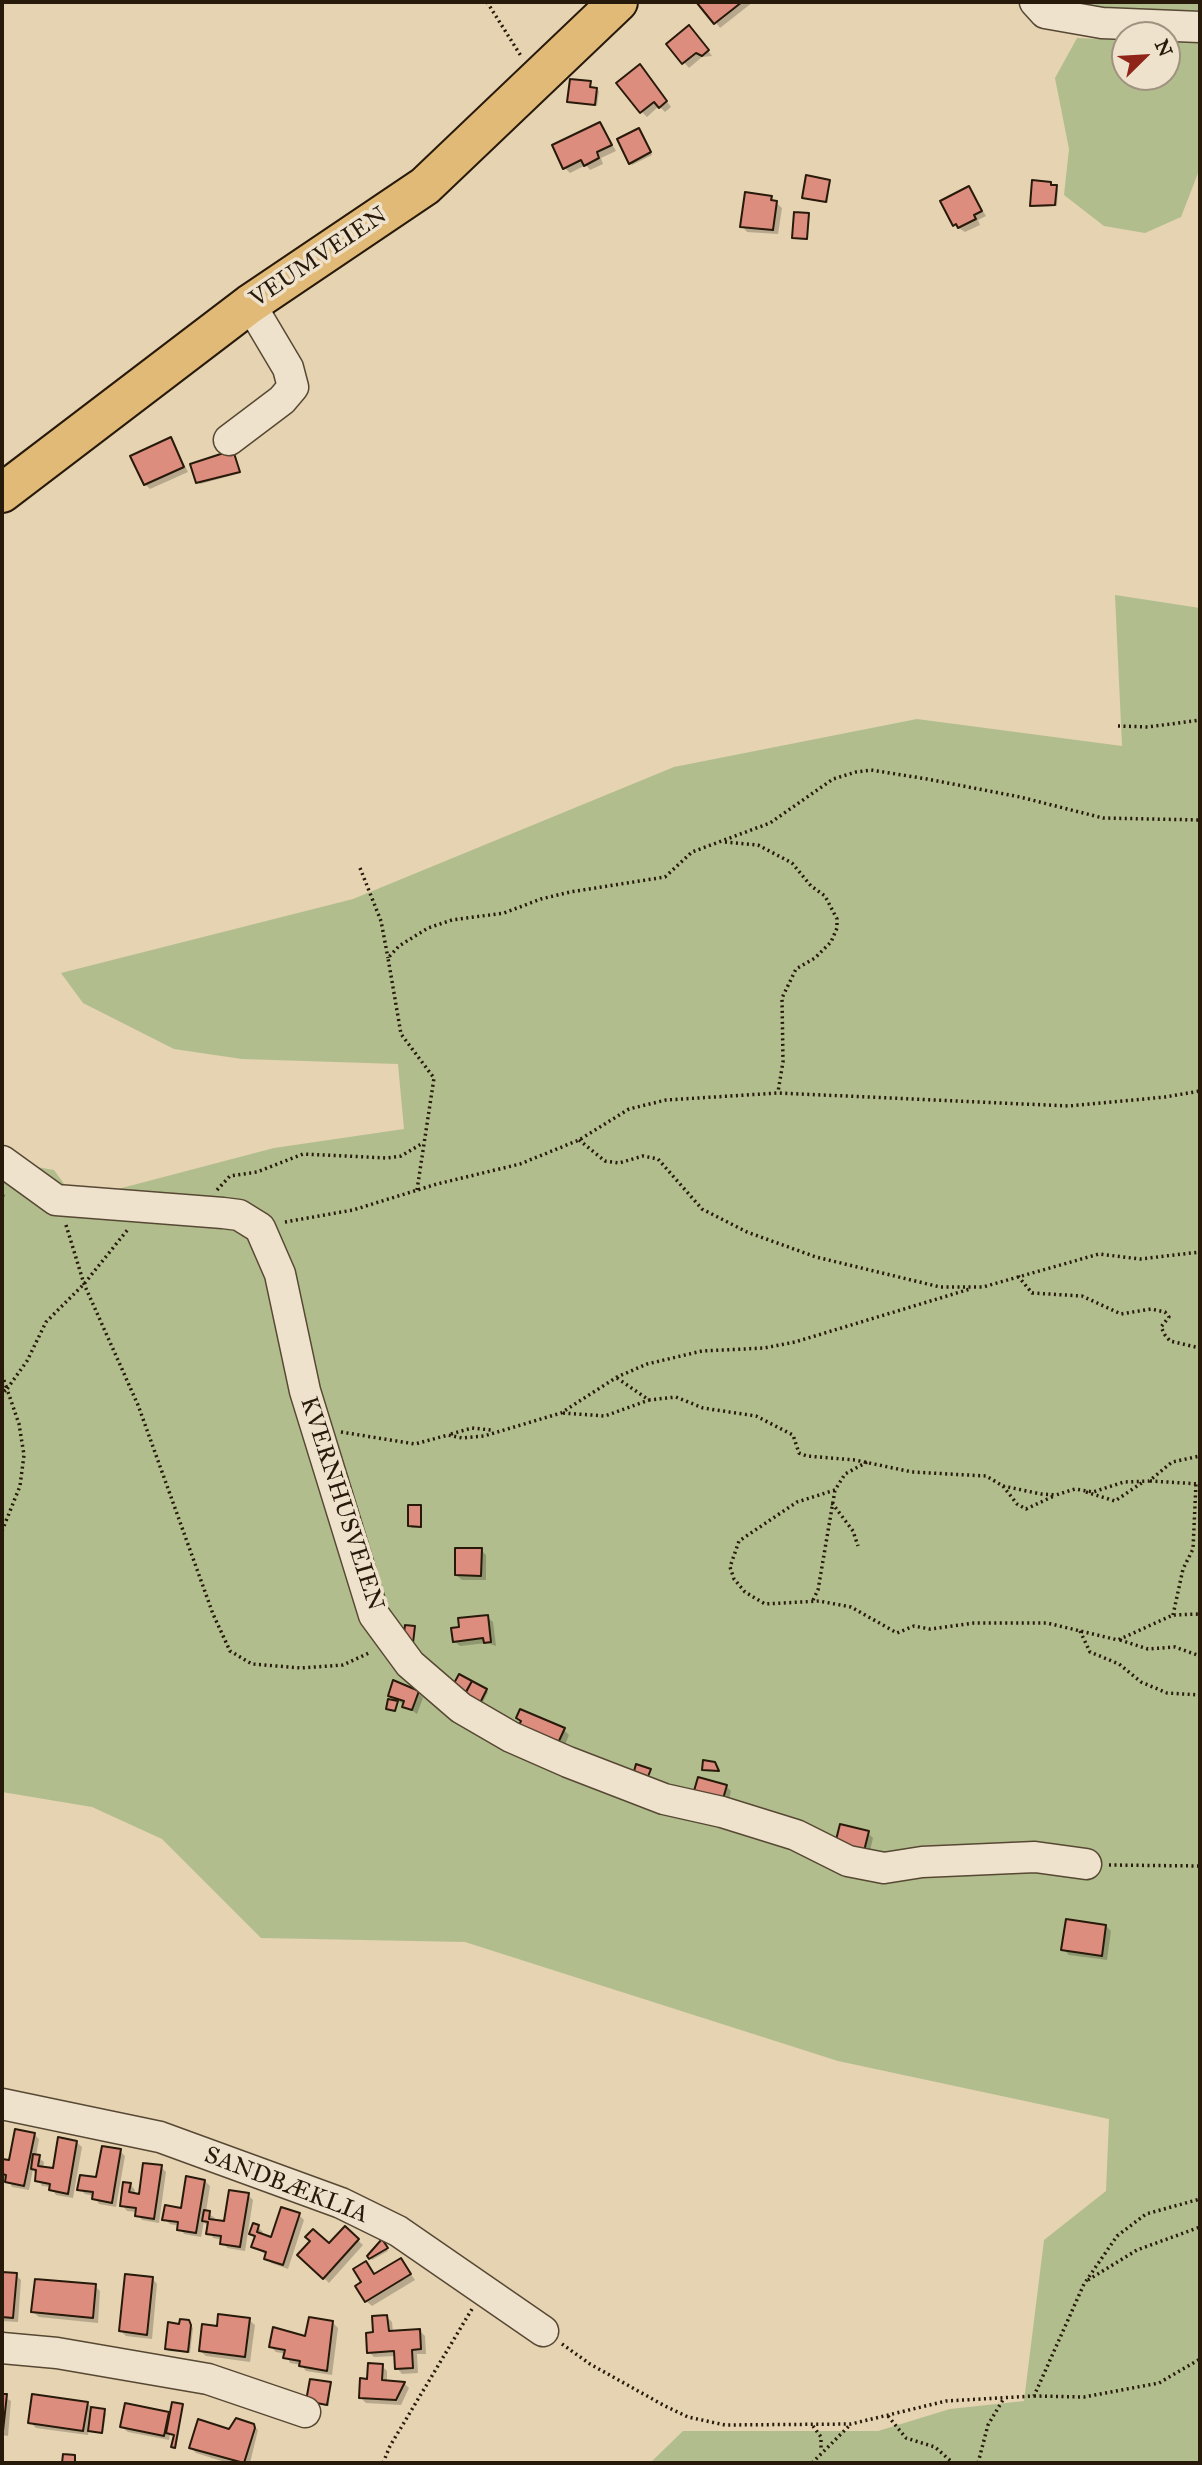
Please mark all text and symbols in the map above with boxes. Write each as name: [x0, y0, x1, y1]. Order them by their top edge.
north arrow: [1111, 21, 1181, 91]
text: N: [1150, 36, 1178, 60]
street label: VEUMVEIEN: [245, 202, 393, 314]
street label: KVERNHUSVEIEN: [293, 1394, 389, 1614]
street label: SANDBÆKLIA: [200, 2142, 372, 2230]

